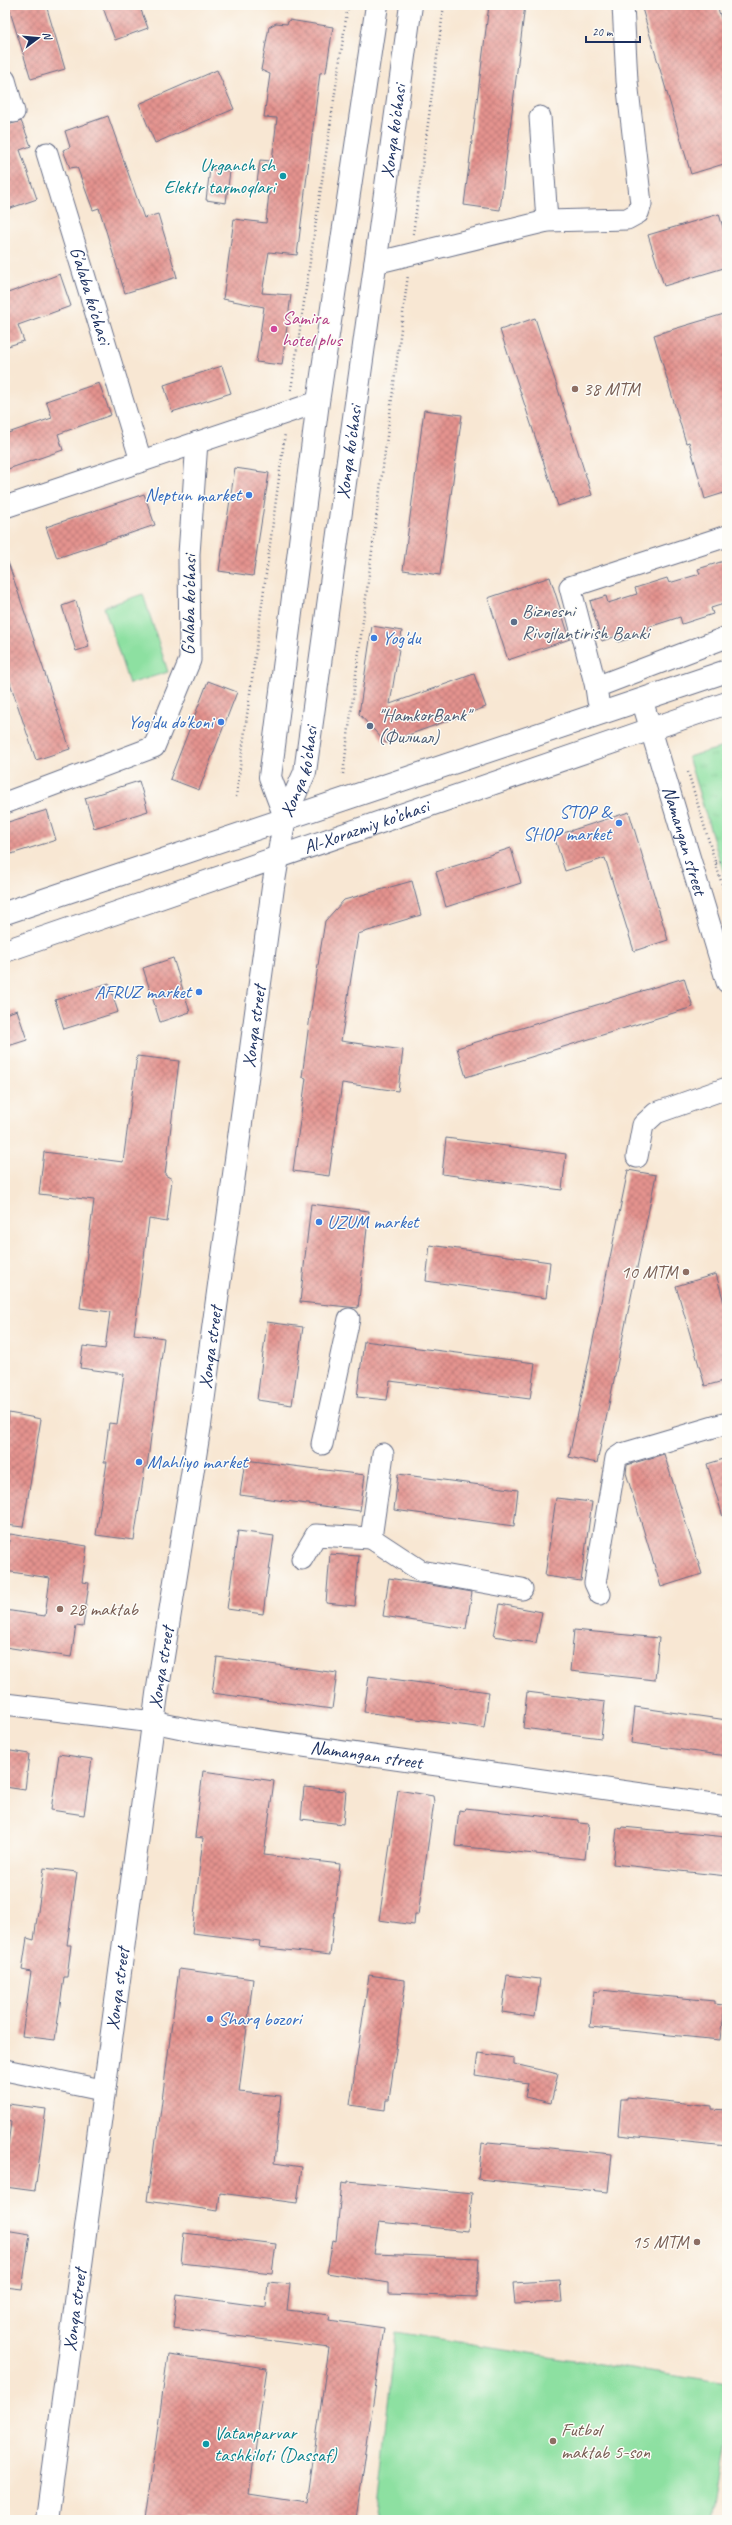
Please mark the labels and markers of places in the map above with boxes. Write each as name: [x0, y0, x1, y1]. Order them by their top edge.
place label: Urganch sh Elektr tarmoqlari: [164, 153, 277, 199]
marker: Urganch sh Elektr tarmoqlari: [278, 171, 288, 181]
place label: Samira hotel plus: [282, 306, 343, 352]
marker: Samira hotel plus: [269, 324, 279, 334]
place label: 38 MTM: [583, 377, 642, 401]
marker: 38 MTM: [570, 384, 580, 394]
place label: Neptun market: [145, 483, 243, 507]
marker: Neptun market: [244, 490, 254, 500]
place label: Biznesni Rivojlantirish Banki: [522, 599, 652, 645]
marker: Biznesni Rivojlantirish Banki: [509, 617, 519, 627]
place label: Yog'du: [382, 626, 421, 650]
marker: Yog'du: [369, 633, 379, 643]
place label: "HamkorBank" (Филиал): [378, 703, 474, 749]
place label: Yog'du do'koni: [128, 710, 215, 734]
marker: Yog'du do'koni: [216, 717, 226, 727]
marker: "HamkorBank" (Филиал): [365, 721, 375, 731]
place label: STOP & SHOP market: [523, 800, 613, 846]
marker: STOP & SHOP market: [614, 818, 624, 828]
place label: AFRUZ market: [95, 980, 193, 1004]
marker: AFRUZ market: [194, 987, 204, 997]
place label: UZUM market: [327, 1210, 420, 1234]
marker: UZUM market: [314, 1217, 324, 1227]
place label: 10 MTM: [621, 1260, 679, 1284]
marker: 10 MTM: [681, 1267, 691, 1277]
place label: Mahliyo market: [147, 1450, 249, 1474]
marker: Mahliyo market: [134, 1457, 144, 1467]
place label: 28 maktab: [68, 1597, 139, 1621]
marker: 28 maktab: [55, 1604, 65, 1614]
place label: Sharq bozori: [218, 2007, 304, 2031]
marker: Sharq bozori: [205, 2014, 215, 2024]
place label: 15 MTM: [632, 2230, 690, 2254]
marker: 15 MTM: [692, 2237, 702, 2247]
place label: Futbol maktab 5-son: [561, 2418, 651, 2464]
place label: Vatanparvar tashkiloti (Dassaf): [214, 2421, 338, 2467]
marker: Futbol maktab 5-son: [548, 2436, 558, 2446]
marker: Vatanparvar tashkiloti (Dassaf): [201, 2439, 211, 2449]

